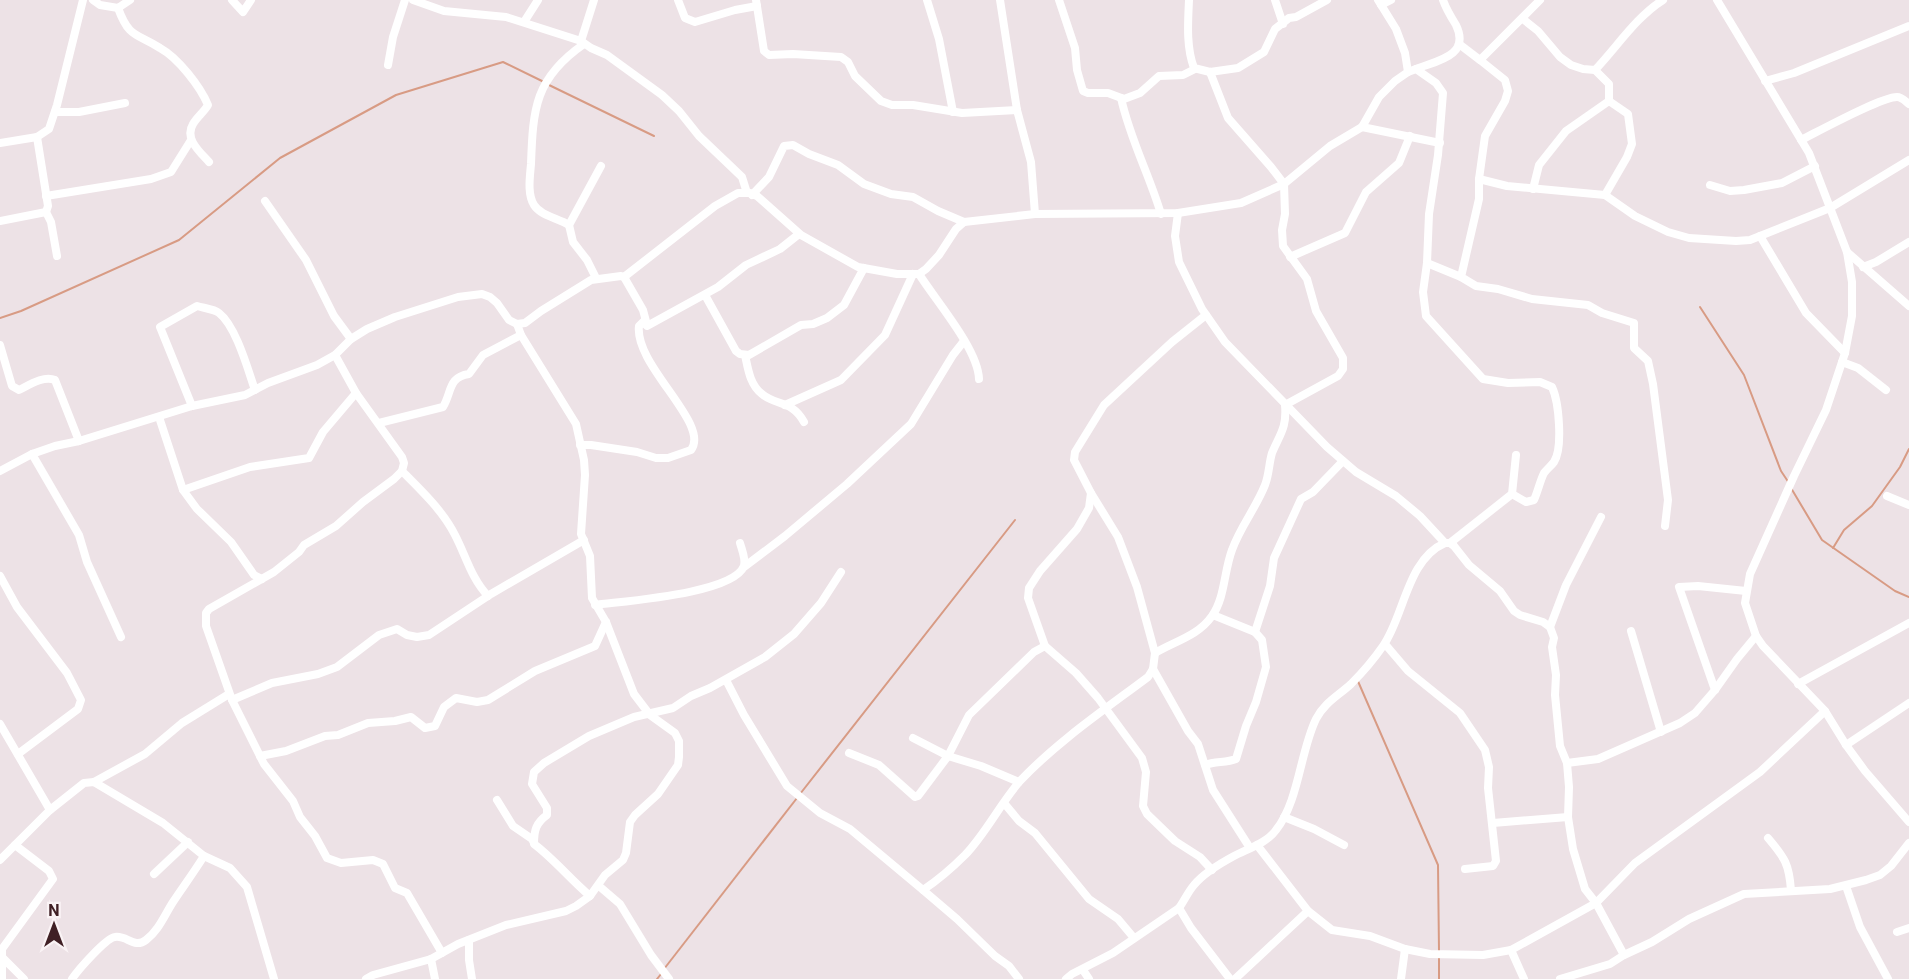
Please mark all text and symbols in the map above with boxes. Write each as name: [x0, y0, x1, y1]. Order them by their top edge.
north arrow: [24, 895, 84, 955]
text: N: [48, 901, 60, 920]

